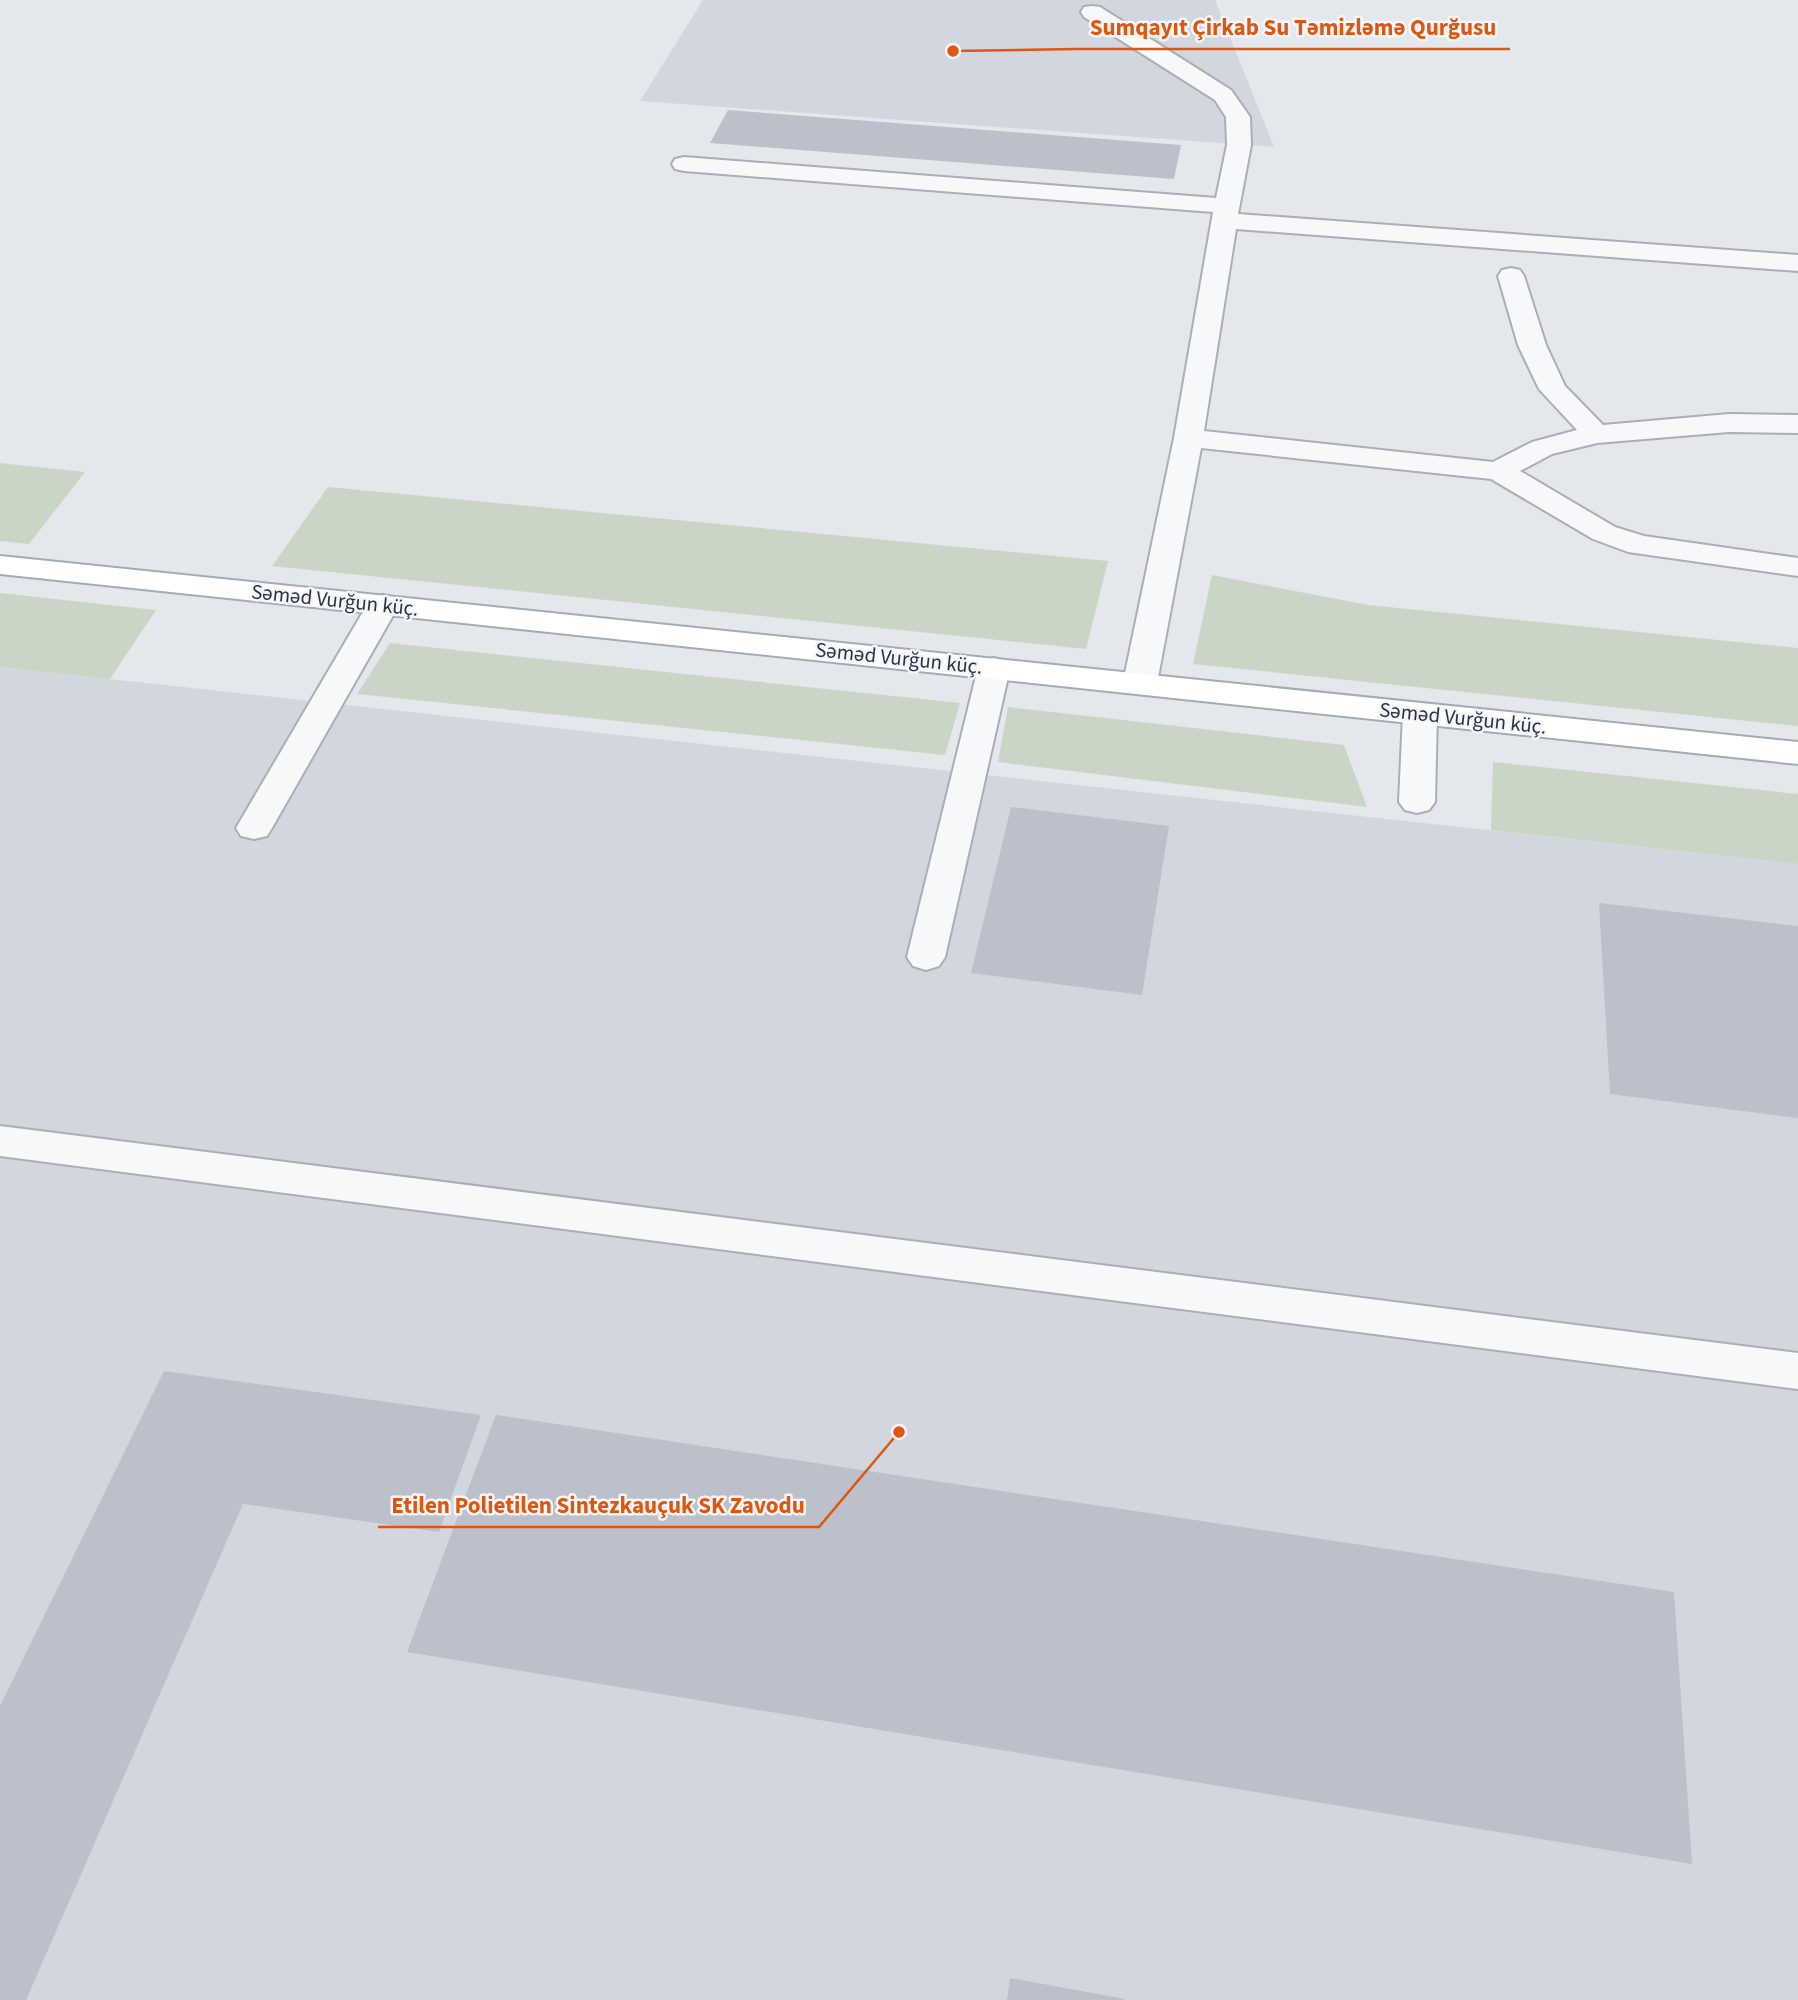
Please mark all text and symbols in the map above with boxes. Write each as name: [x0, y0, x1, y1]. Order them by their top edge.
callout: Sumqayıt Çirkab Su Təmizləmə Qurğusu: [1076, 5, 1510, 49]
text: Sumqayıt Çirkab Su Təmizləmə Qurğusu: [1090, 11, 1496, 44]
street label: Səməd Vurğun küç.: [250, 576, 420, 624]
street label: Səməd Vurğun küç.: [814, 634, 984, 682]
street label: Səməd Vurğun küç.: [1378, 694, 1548, 742]
callout: Etilen Polietilen Sintezkauçuk SK Zavodu: [378, 1483, 819, 1527]
text: Etilen Polietilen Sintezkauçuk SK Zavodu: [391, 1489, 805, 1522]

